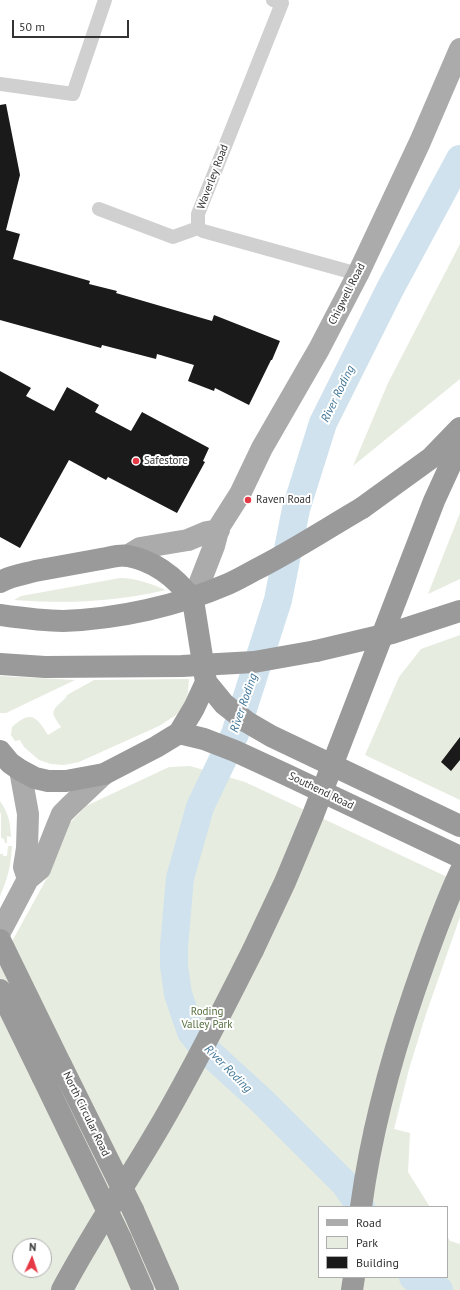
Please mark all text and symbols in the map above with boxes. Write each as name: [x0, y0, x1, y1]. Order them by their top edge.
scale bar: [14, 12, 131, 38]
text: 50 m: [19, 19, 45, 34]
street label: Waverley Road: [195, 143, 231, 211]
street label: Chigwell Road: [326, 261, 368, 327]
water label: River Roding: [318, 363, 358, 425]
place label: Safestore: [144, 454, 188, 468]
marker: Safestore: [131, 456, 141, 466]
place label: Raven Road: [256, 493, 311, 507]
marker: Raven Road: [243, 495, 253, 505]
water label: River Roding: [227, 672, 261, 734]
street label: Southend Road: [286, 769, 356, 813]
park label: Roding Valley Park: [181, 1005, 233, 1031]
water label: River Roding: [201, 1042, 255, 1096]
street label: North Circular Road: [60, 1070, 112, 1158]
legend: [318, 1206, 448, 1278]
text: Road: [356, 1215, 381, 1230]
text: Park: [356, 1235, 378, 1250]
north arrow: [12, 1238, 52, 1278]
text: N: [29, 1240, 37, 1254]
text: Building: [356, 1255, 399, 1270]

